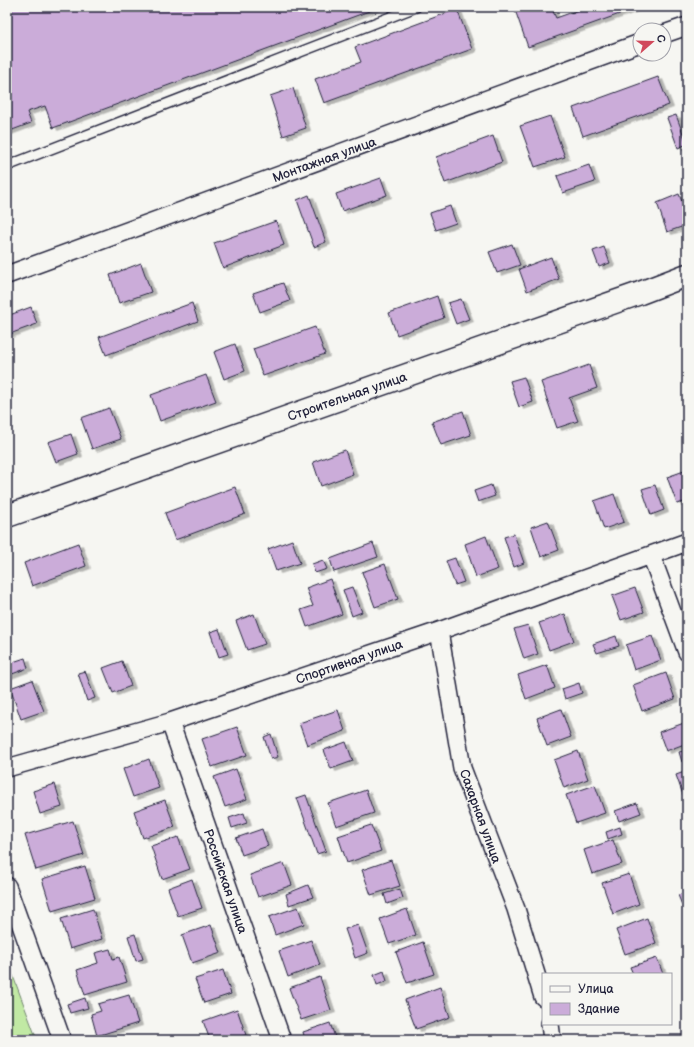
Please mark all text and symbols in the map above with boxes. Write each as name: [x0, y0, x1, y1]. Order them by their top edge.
north arrow: [632, 22, 672, 62]
text: С: [654, 33, 668, 45]
street label: Монтажная улица: [270, 134, 379, 186]
street label: Строительная улица: [286, 369, 409, 425]
street label: Спортивная улица: [294, 636, 405, 688]
street label: Сахарная улица: [456, 767, 505, 866]
street label: Российская улица: [200, 827, 251, 936]
legend: [542, 973, 672, 1025]
text: Улица: [578, 982, 614, 997]
text: Здание: [578, 1002, 620, 1017]

